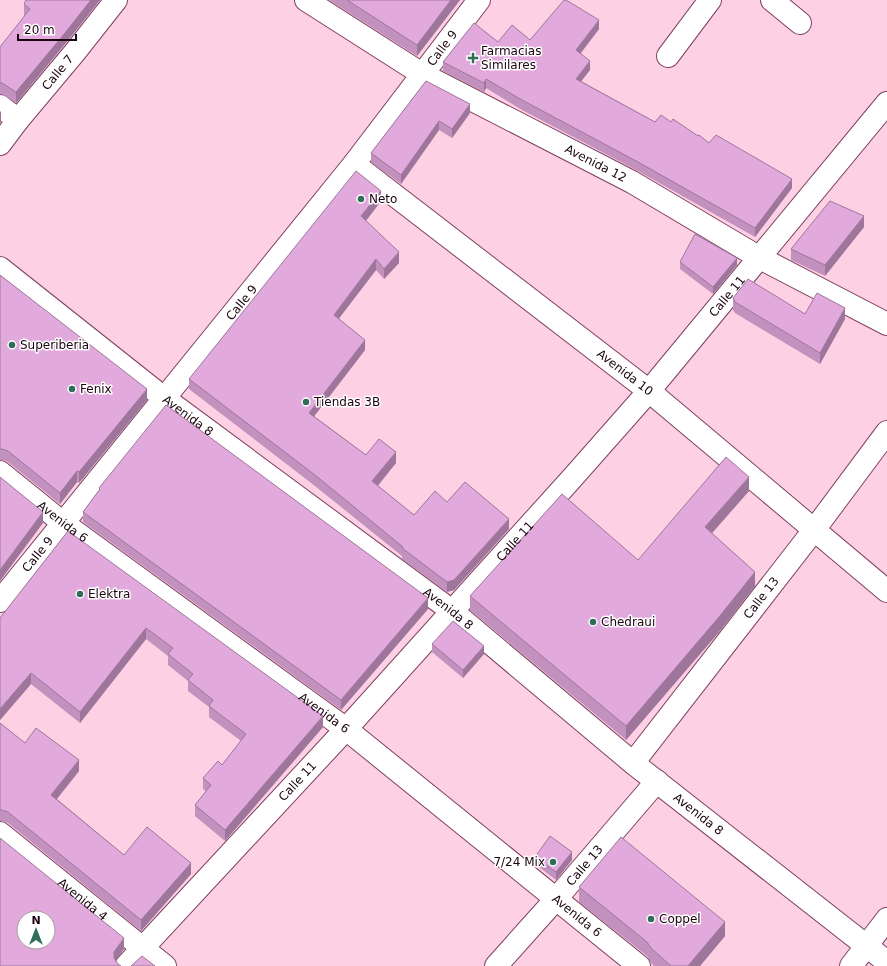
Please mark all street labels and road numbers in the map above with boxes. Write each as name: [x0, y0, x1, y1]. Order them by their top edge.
street label: Calle 9: [424, 28, 460, 69]
street label: Calle 7: [39, 52, 76, 93]
street label: Avenida 12: [563, 142, 629, 185]
street label: Calle 11: [706, 273, 748, 320]
street label: Calle 9: [223, 282, 260, 323]
street label: Avenida 10: [594, 347, 656, 399]
street label: Avenida 8: [160, 392, 216, 439]
street label: Avenida 6: [35, 498, 90, 546]
street label: Calle 11: [494, 518, 537, 564]
street label: Calle 9: [19, 534, 56, 575]
street label: Calle 13: [741, 574, 782, 622]
street label: Avenida 8: [420, 585, 476, 633]
street label: Avenida 6: [296, 690, 352, 736]
street label: Calle 11: [276, 759, 319, 804]
street label: Avenida 8: [671, 790, 726, 838]
street label: Calle 13: [563, 842, 606, 889]
street label: Avenida 4: [55, 875, 110, 924]
street label: Avenida 6: [549, 892, 604, 940]

